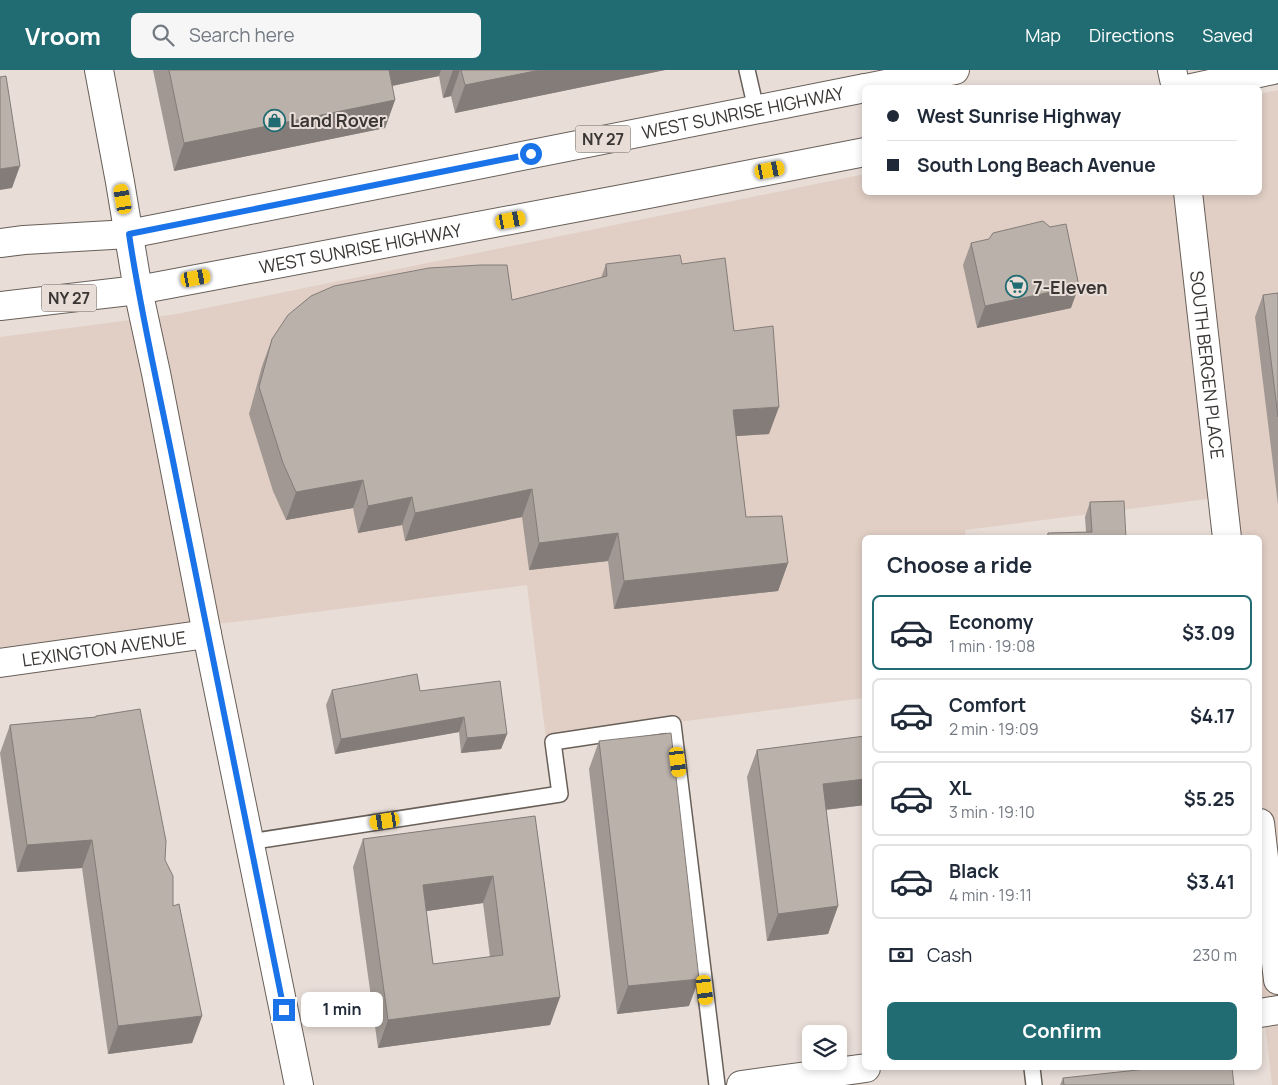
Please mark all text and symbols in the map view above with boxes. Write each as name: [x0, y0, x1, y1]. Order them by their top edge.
search box: [131, 13, 481, 58]
text: Vroom: [25, 19, 101, 52]
icon: search: [149, 21, 177, 49]
text: Search here: [189, 22, 295, 48]
text: Map: [1025, 23, 1061, 47]
text: Directions: [1089, 23, 1174, 47]
text: Saved: [1202, 23, 1253, 47]
street label: WEST SUNRISE HIGHWAY: [639, 80, 847, 144]
text: West Sunrise Highway: [917, 103, 1121, 129]
shop icon: Land Rover: [262, 108, 286, 132]
place label: Land Rover: [290, 108, 386, 132]
road number: NY 27: [576, 126, 630, 152]
route start: [520, 143, 542, 165]
text: South Long Beach Avenue: [917, 152, 1156, 178]
car: [753, 160, 786, 180]
car: [113, 183, 132, 215]
car: [494, 210, 527, 230]
street label: WEST SUNRISE HIGHWAY: [257, 217, 464, 279]
car: [179, 268, 212, 288]
street label: SOUTH BERGEN PLACE: [1185, 269, 1230, 460]
supermarket icon: 7-Eleven: [1005, 275, 1029, 299]
place label: 7-Eleven: [1033, 275, 1108, 299]
road number: NY 27: [42, 284, 96, 312]
text: Choose a ride: [887, 550, 1032, 580]
text: Economy: [949, 609, 1033, 635]
icon: car: [889, 610, 934, 655]
text: $3.09: [1182, 620, 1235, 646]
street label: LEXINGTON AVENUE: [20, 625, 188, 672]
text: 1 min · 19:08: [949, 635, 1035, 657]
text: Comfort: [949, 692, 1026, 718]
icon: car: [889, 693, 934, 738]
text: $4.17: [1190, 703, 1235, 729]
text: 2 min · 19:09: [949, 718, 1039, 740]
car: [668, 746, 687, 778]
text: XL: [949, 775, 972, 801]
icon: car: [889, 776, 934, 821]
text: $5.25: [1184, 786, 1235, 812]
text: 3 min · 19:10: [949, 801, 1035, 823]
car: [369, 811, 400, 831]
text: Black: [949, 858, 998, 884]
icon: car: [889, 859, 934, 904]
text: $3.41: [1186, 869, 1235, 895]
text: 4 min · 19:11: [949, 884, 1032, 906]
icon: cash: [887, 941, 915, 969]
text: Cash: [927, 942, 972, 968]
text: 230 m: [1193, 944, 1237, 966]
car: [695, 974, 714, 1006]
callout: 1 min: [302, 992, 384, 1028]
text: 1 min: [322, 998, 362, 1020]
route end: [273, 999, 295, 1021]
button: Confirm: [887, 1002, 1237, 1060]
map controls: [802, 1025, 847, 1070]
button: layers: [802, 1025, 847, 1070]

